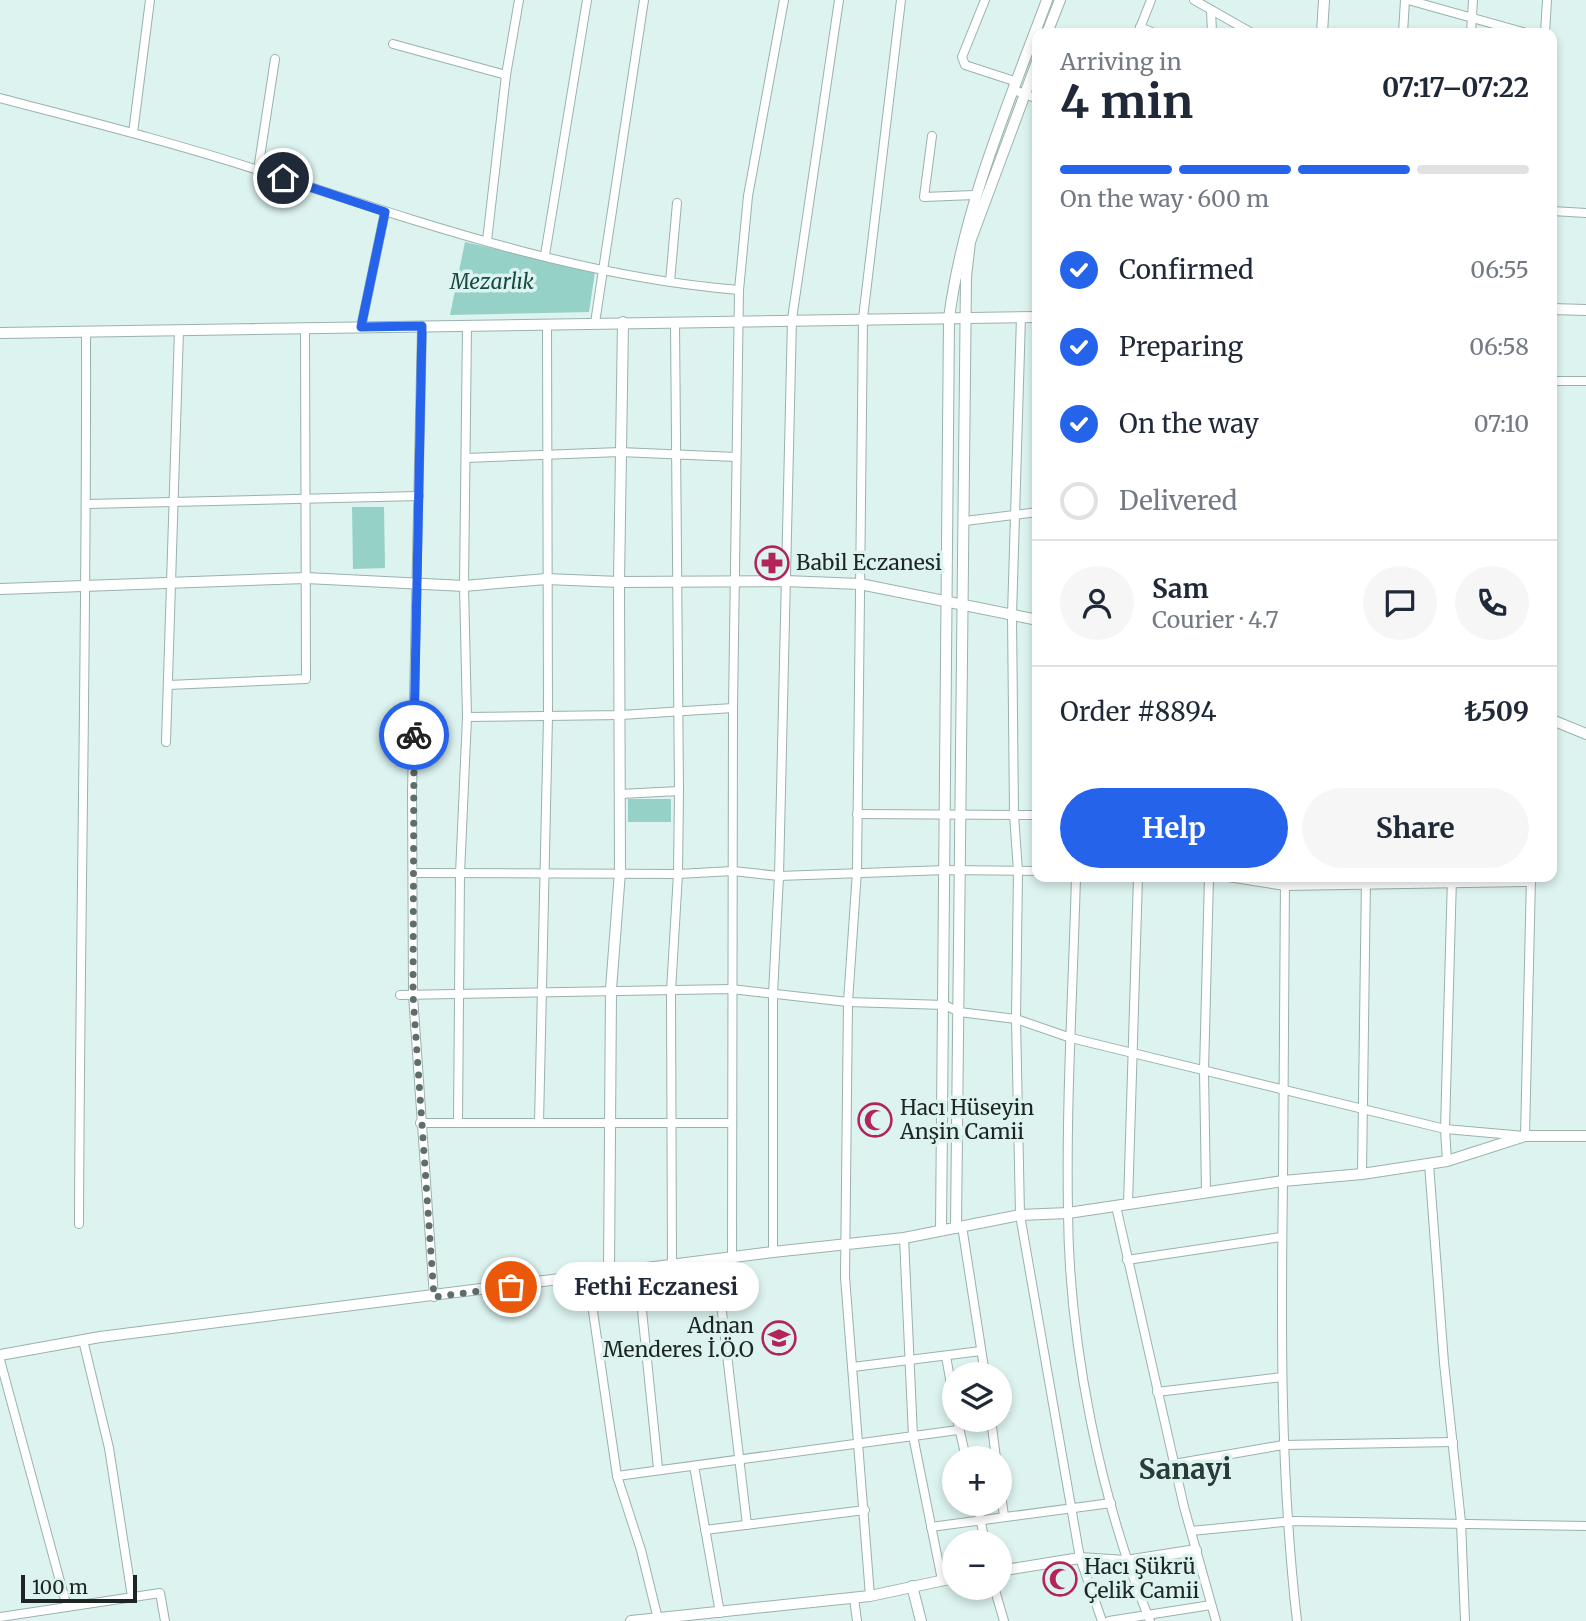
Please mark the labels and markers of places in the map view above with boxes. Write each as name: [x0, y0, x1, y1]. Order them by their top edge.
pin: [253, 148, 313, 208]
pharmacy icon: Babil Eczanesi: [753, 544, 791, 582]
place label: Babil Eczanesi: [796, 549, 942, 576]
place label: Hacı Hüseyin Anşin Camii: [899, 1094, 1034, 1145]
mosque icon: Hacı Hüseyin Anşin Camii: [856, 1101, 894, 1139]
pin: [481, 1257, 541, 1317]
callout: Fethi Eczanesi: [553, 1262, 760, 1312]
place label: Adnan Menderes İ.Ö.O: [603, 1312, 754, 1363]
school or university icon: Adnan Menderes İ.Ö.O: [760, 1319, 798, 1357]
place label: Hacı Şükrü Çelik Camii: [1084, 1553, 1200, 1604]
mosque icon: Hacı Şükrü Çelik Camii: [1041, 1560, 1079, 1598]

